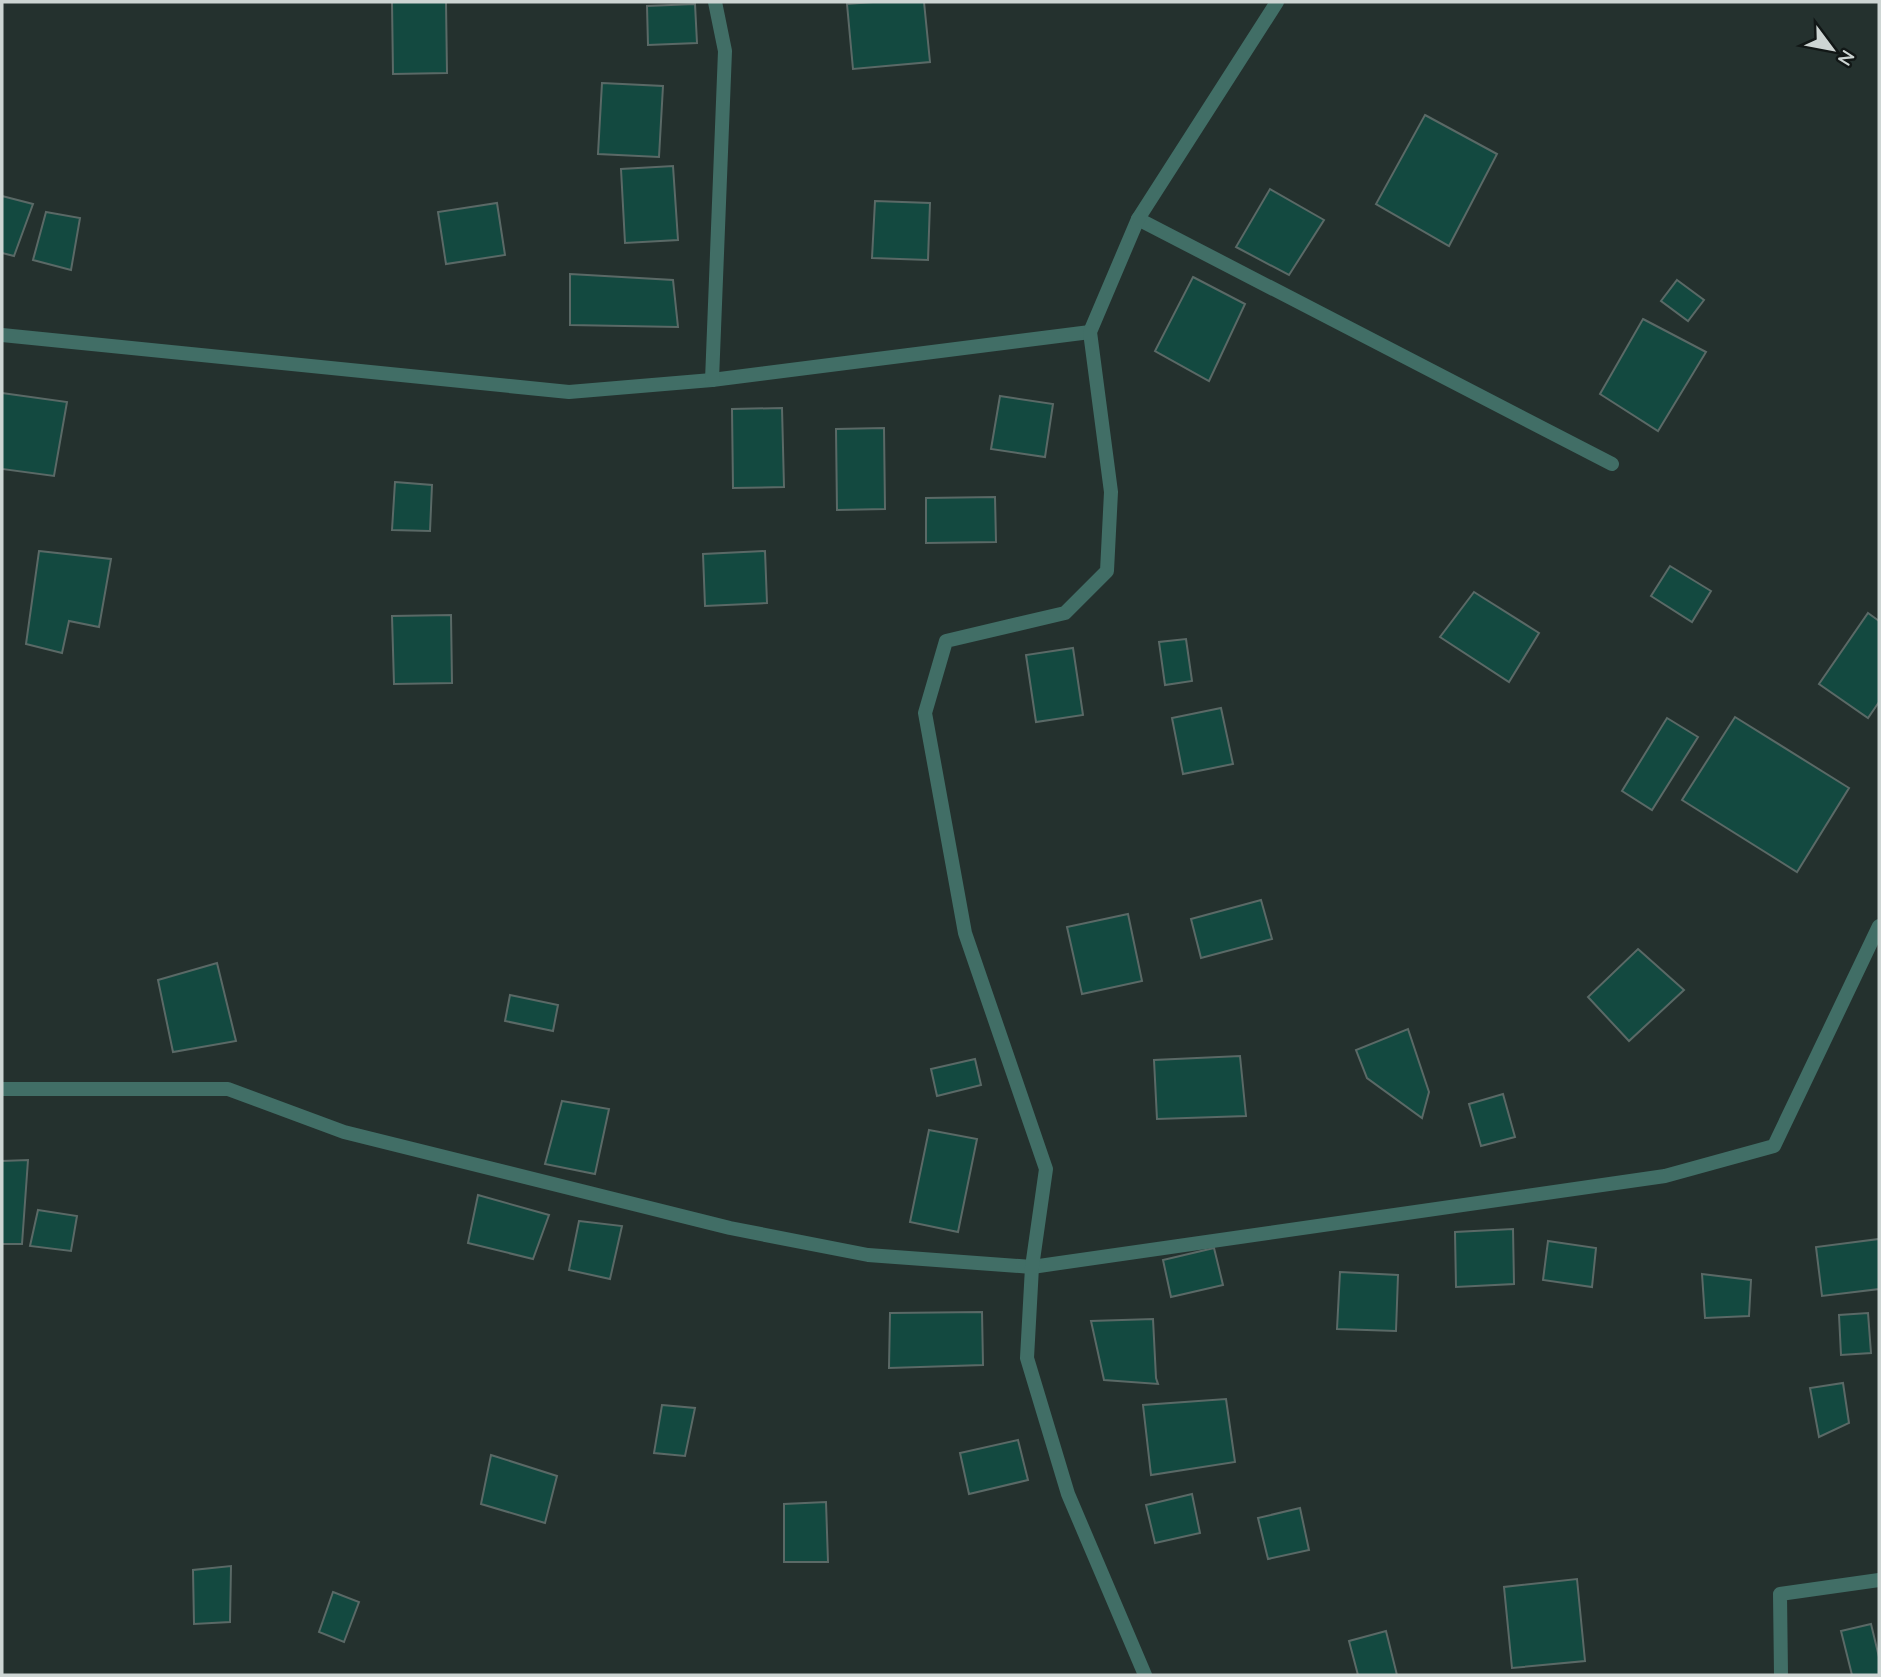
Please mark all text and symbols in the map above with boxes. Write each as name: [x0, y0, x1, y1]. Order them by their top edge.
north arrow: [1797, 14, 1867, 84]
text: N: [1833, 46, 1860, 70]

